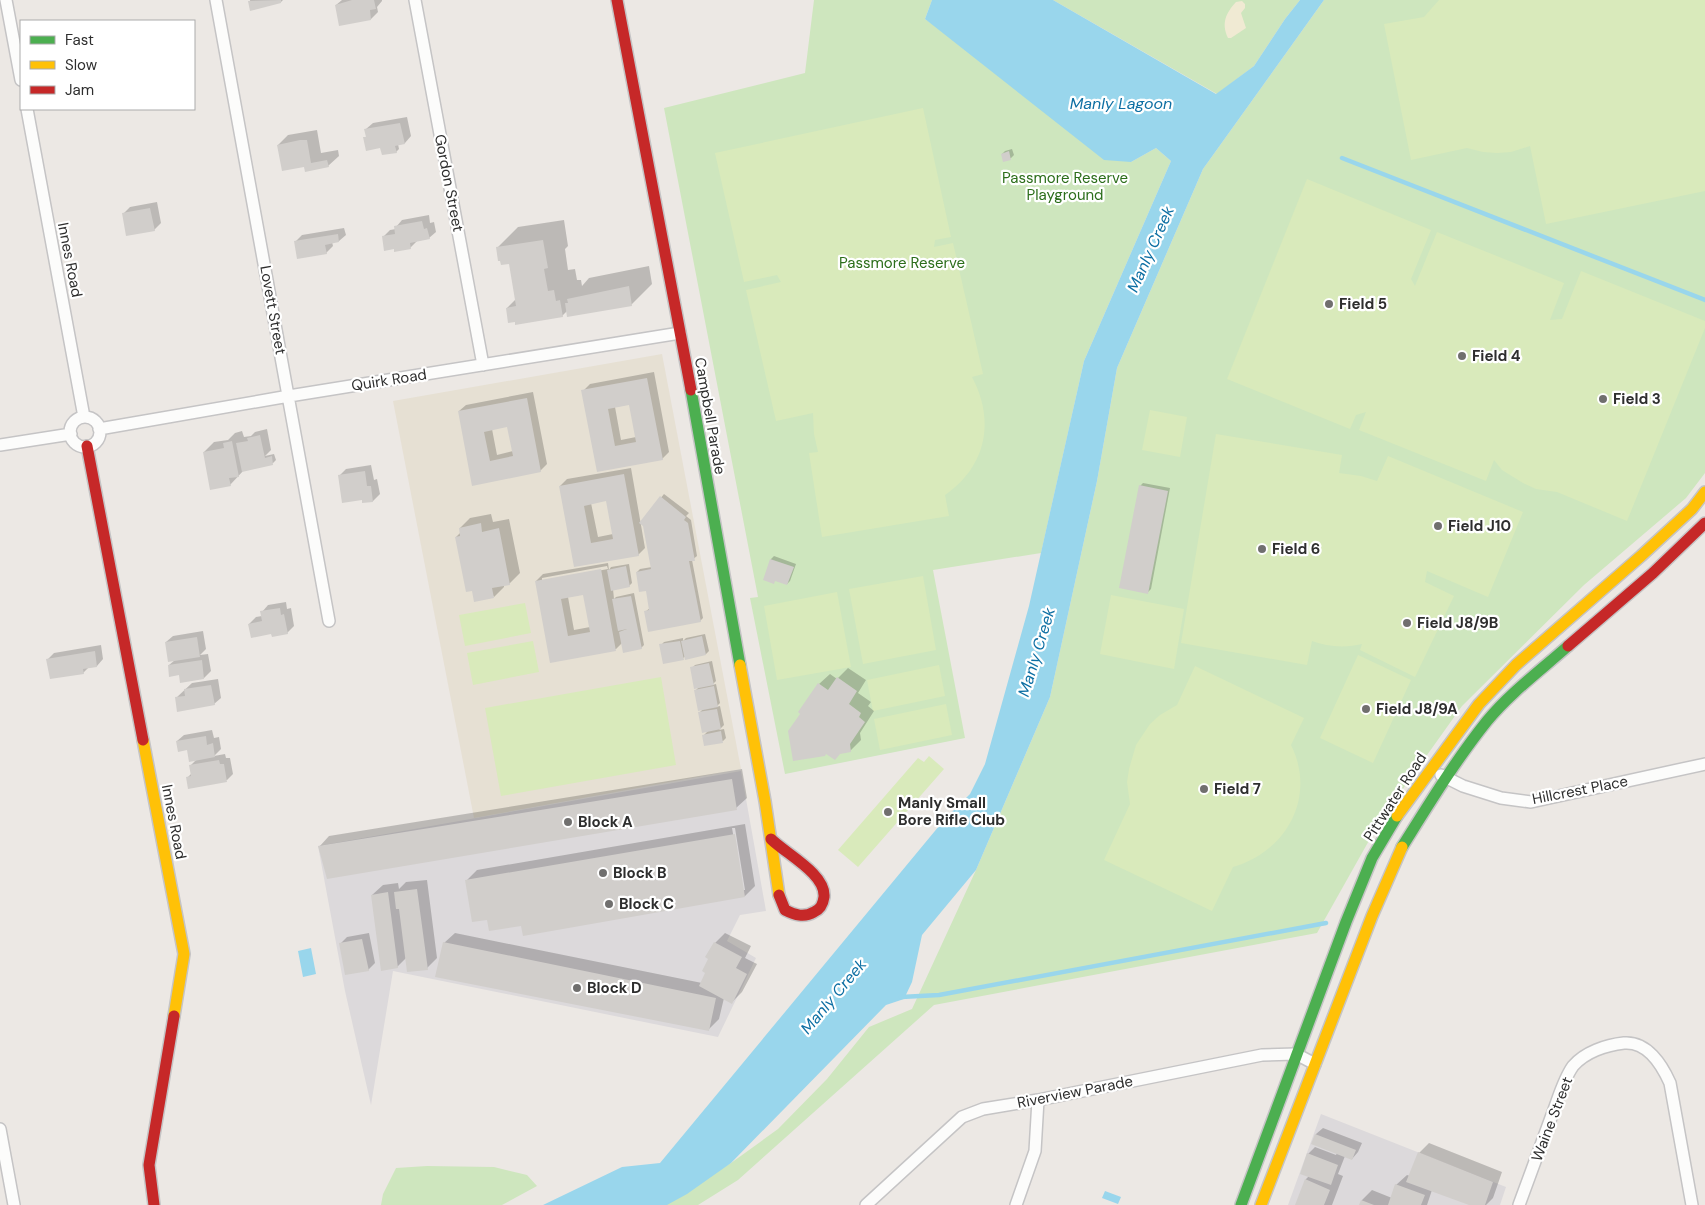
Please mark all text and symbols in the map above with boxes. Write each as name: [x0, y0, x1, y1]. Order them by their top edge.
legend: [20, 20, 195, 110]
text: Fast: [65, 30, 94, 50]
text: Slow: [65, 55, 98, 75]
text: Jam: [65, 80, 94, 100]
water label: Manly Lagoon: [1070, 93, 1172, 114]
street label: Gordon Street: [430, 133, 468, 234]
park label: Passmore Reserve Playground: [1002, 168, 1128, 205]
water label: Manly Creek: [1122, 202, 1179, 296]
street label: Innes Road: [53, 221, 87, 299]
park label: Passmore Reserve: [839, 253, 965, 273]
street label: Lovett Street: [255, 264, 291, 356]
place label: Field 5: [1339, 294, 1387, 314]
marker: Field 5: [1323, 298, 1335, 310]
place label: Field 4: [1472, 346, 1521, 366]
marker: Field 4: [1456, 350, 1468, 362]
street label: Campbell Parade: [690, 356, 730, 476]
street label: Quirk Road: [350, 364, 428, 396]
place label: Field 3: [1613, 389, 1661, 409]
marker: Field 3: [1597, 393, 1609, 405]
place label: Field J10: [1448, 516, 1511, 536]
marker: Field J10: [1432, 520, 1444, 532]
place label: Field 6: [1272, 539, 1320, 559]
marker: Field 6: [1256, 543, 1268, 555]
water label: Manly Creek: [1013, 604, 1060, 699]
place label: Field J8/9B: [1417, 613, 1498, 633]
marker: Field J8/9B: [1401, 617, 1413, 629]
place label: Field J8/9A: [1376, 699, 1458, 719]
marker: Field J8/9A: [1360, 703, 1372, 715]
street label: Pittwater Road: [1359, 749, 1431, 845]
street label: Hillcrest Place: [1530, 771, 1630, 809]
place label: Field 7: [1214, 779, 1261, 799]
street label: Innes Road: [157, 783, 191, 861]
marker: Field 7: [1198, 783, 1210, 795]
place label: Manly Small Bore Rifle Club: [898, 793, 1005, 830]
marker: Manly Small Bore Rifle Club: [882, 806, 894, 818]
place label: Block A: [578, 812, 633, 832]
marker: Block A: [562, 816, 574, 828]
place label: Block B: [613, 863, 667, 883]
marker: Block B: [597, 867, 609, 879]
place label: Block C: [619, 894, 674, 914]
marker: Block C: [603, 898, 615, 910]
water label: Manly Creek: [796, 954, 872, 1038]
place label: Block D: [587, 978, 642, 998]
marker: Block D: [571, 982, 583, 994]
street label: Riverview Parade: [1015, 1071, 1135, 1113]
street label: Waine Street: [1527, 1074, 1577, 1164]

